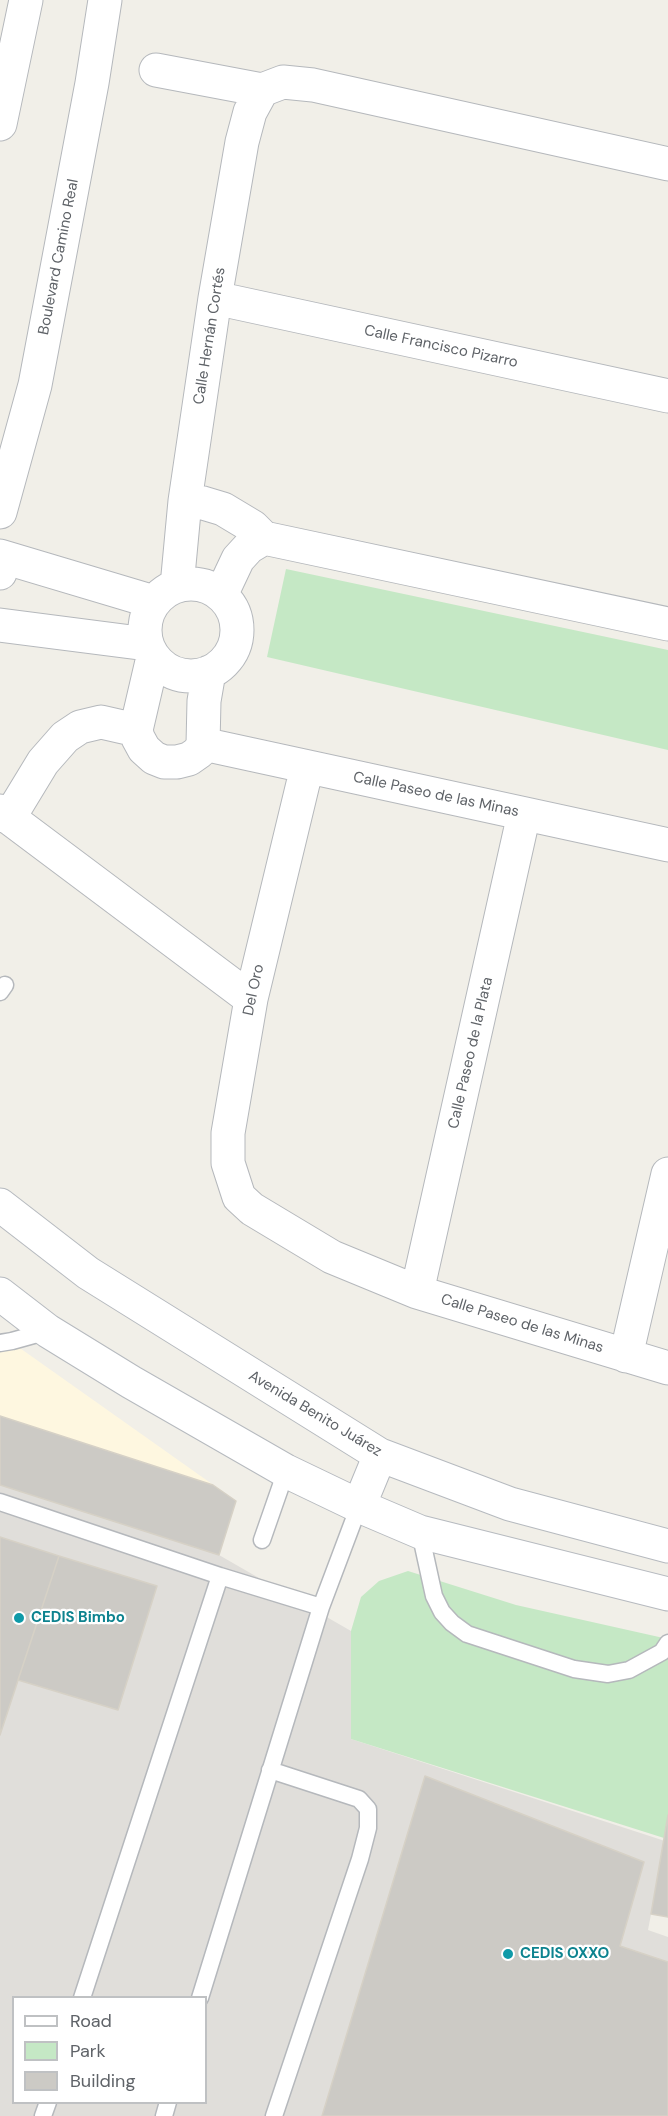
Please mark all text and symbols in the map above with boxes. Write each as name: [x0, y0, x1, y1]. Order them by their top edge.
street label: Boulevard Camino Real: [35, 178, 83, 336]
street label: Calle Hernán Cortés: [190, 266, 230, 406]
street label: Calle Francisco Pizarro: [363, 322, 519, 372]
street label: Calle Paseo de las Minas: [351, 769, 521, 821]
street label: Del Oro: [240, 963, 268, 1017]
street label: Calle Paseo de la Plata: [445, 975, 497, 1131]
street label: Calle Paseo de las Minas: [439, 1291, 605, 1357]
street label: Avenida Benito Juárez: [245, 1367, 385, 1461]
place label: CEDIS Bimbo: [31, 1609, 125, 1627]
marker: CEDIS Bimbo: [12, 1611, 26, 1625]
place label: CEDIS OXXO: [520, 1945, 609, 1963]
marker: CEDIS OXXO: [501, 1947, 515, 1961]
legend: [12, 1996, 207, 2104]
text: Road: [70, 2009, 112, 2033]
text: Park: [70, 2039, 106, 2063]
text: Building: [70, 2069, 135, 2093]

